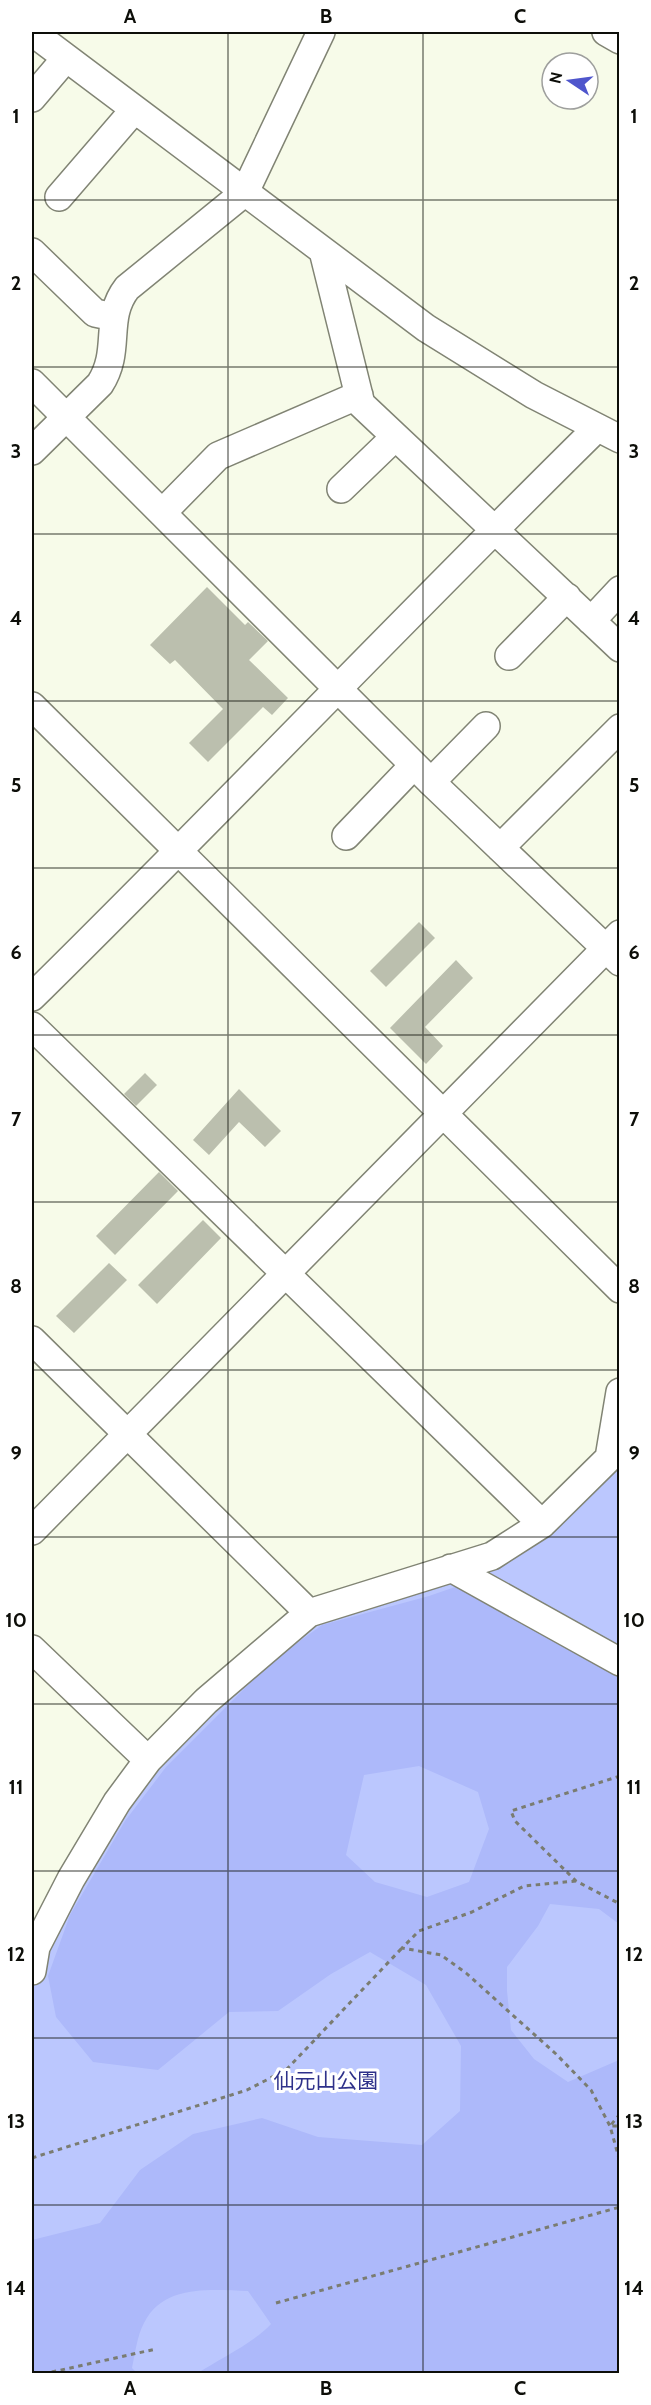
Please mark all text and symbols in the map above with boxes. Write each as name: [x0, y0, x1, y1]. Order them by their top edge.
text: A: [124, 4, 137, 28]
text: B: [320, 4, 332, 28]
text: C: [514, 4, 526, 28]
north arrow: [540, 51, 600, 111]
text: N: [545, 70, 566, 85]
text: 1: [12, 104, 20, 128]
text: 1: [630, 104, 638, 128]
text: 2: [11, 271, 21, 295]
text: 2: [629, 271, 639, 295]
text: 3: [11, 439, 21, 463]
text: 3: [629, 439, 639, 463]
text: 4: [10, 606, 22, 630]
text: 4: [628, 606, 640, 630]
text: 5: [11, 773, 21, 797]
text: 5: [629, 773, 639, 797]
text: 6: [10, 940, 22, 964]
text: 6: [628, 940, 640, 964]
text: 7: [11, 1107, 22, 1131]
text: 7: [629, 1107, 640, 1131]
text: 8: [10, 1274, 22, 1298]
text: 8: [628, 1274, 640, 1298]
text: 9: [10, 1441, 22, 1465]
text: 9: [628, 1441, 640, 1465]
text: 10: [5, 1608, 27, 1632]
text: 10: [623, 1608, 645, 1632]
text: 11: [9, 1775, 23, 1799]
text: 11: [627, 1775, 641, 1799]
text: 12: [7, 1942, 25, 1966]
text: 12: [625, 1942, 643, 1966]
park label: 仙元山公園: [274, 2068, 379, 2093]
text: 13: [7, 2109, 25, 2133]
text: 13: [625, 2109, 643, 2133]
text: 14: [6, 2276, 26, 2300]
text: 14: [624, 2276, 644, 2300]
text: A: [124, 2376, 137, 2400]
text: B: [320, 2376, 332, 2400]
text: C: [514, 2376, 526, 2400]

